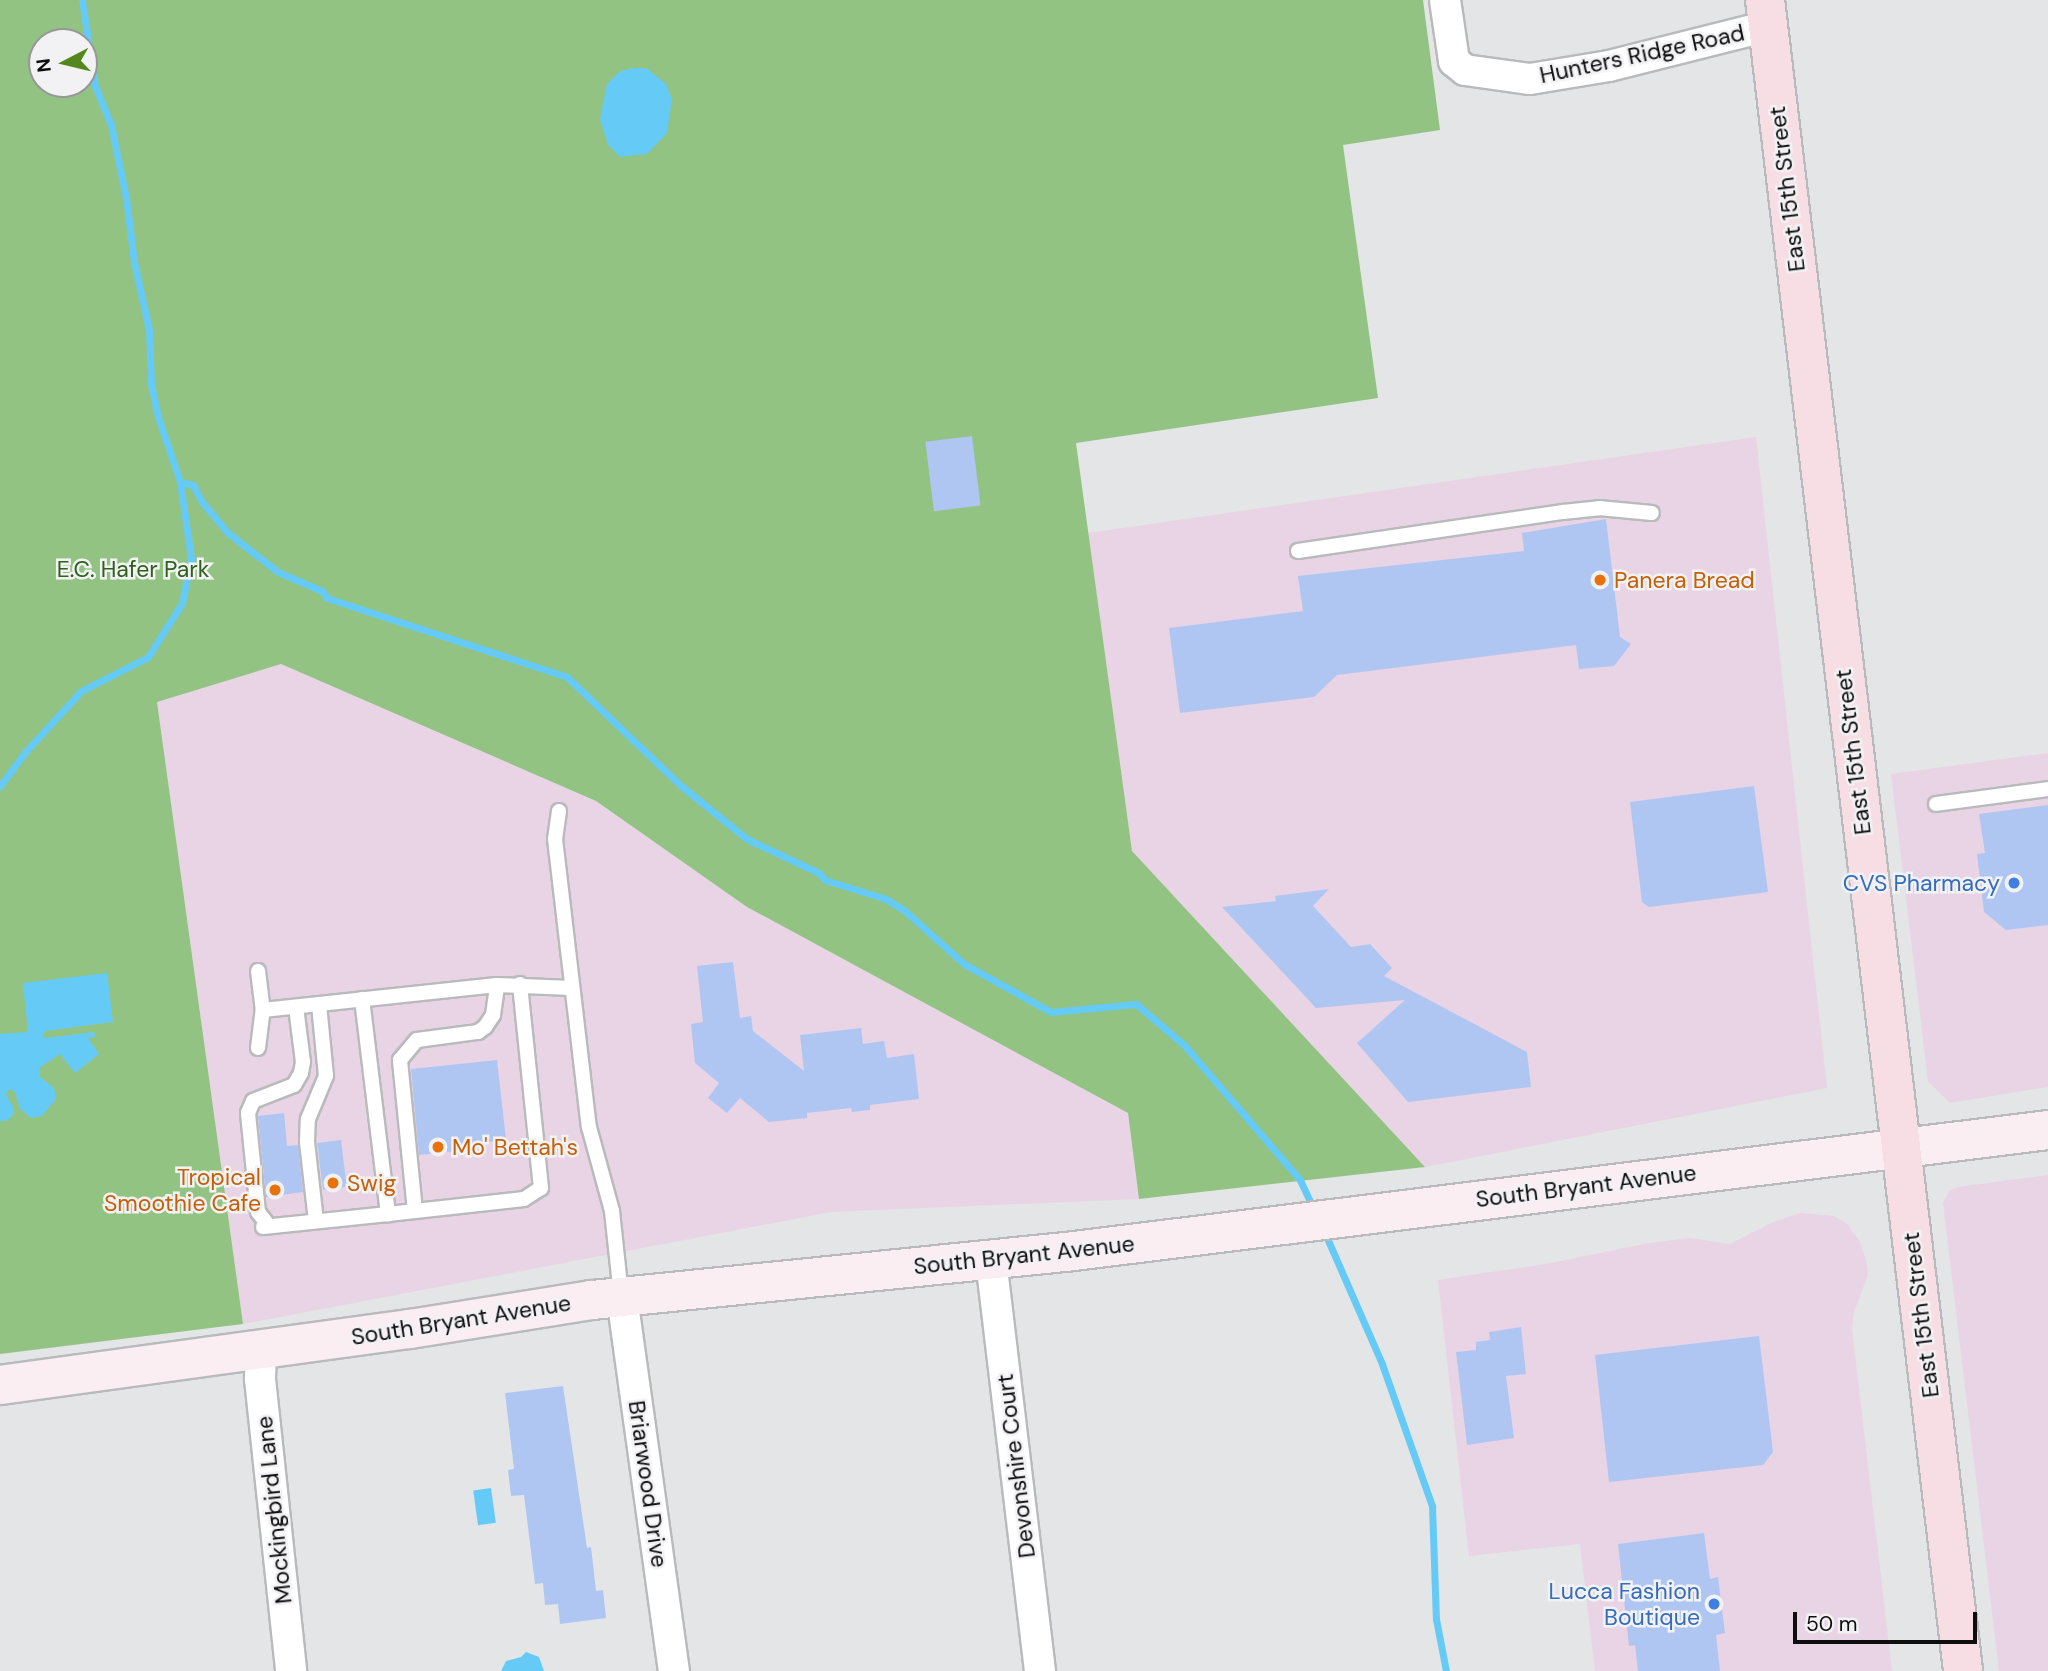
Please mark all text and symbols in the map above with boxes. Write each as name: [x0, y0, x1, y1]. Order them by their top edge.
street label: Hunters Ridge Road: [1537, 19, 1747, 89]
north arrow: [28, 28, 98, 98]
text: N: [30, 57, 57, 74]
street label: East 15th Street: [1763, 105, 1811, 273]
park label: E.C. Hafer Park: [57, 555, 209, 583]
place label: Panera Bread: [1614, 566, 1755, 594]
marker: Panera Bread: [1592, 572, 1608, 588]
street label: East 15th Street: [1829, 668, 1877, 836]
place label: CVS Pharmacy: [1843, 869, 2000, 897]
marker: CVS Pharmacy: [2006, 875, 2022, 891]
place label: Mo' Bettah's: [452, 1133, 578, 1161]
marker: Mo' Bettah's: [430, 1139, 446, 1155]
street label: South Bryant Avenue: [1474, 1159, 1698, 1213]
place label: Tropical Smoothie Cafe: [104, 1163, 261, 1217]
place label: Swig: [347, 1169, 396, 1197]
marker: Swig: [325, 1175, 341, 1191]
marker: Tropical Smoothie Cafe: [267, 1182, 283, 1198]
street label: South Bryant Avenue: [912, 1230, 1136, 1280]
street label: East 15th Street: [1897, 1231, 1945, 1399]
street label: South Bryant Avenue: [349, 1289, 573, 1351]
street label: Devonshire Court: [991, 1372, 1041, 1560]
street label: Briarwood Drive: [623, 1399, 673, 1569]
street label: Mockingbird Lane: [250, 1415, 298, 1605]
place label: Lucca Fashion Boutique: [1549, 1577, 1700, 1631]
marker: Lucca Fashion Boutique: [1706, 1596, 1722, 1612]
scale bar: [1796, 1598, 1980, 1642]
text: 50 m: [1806, 1610, 1857, 1638]

